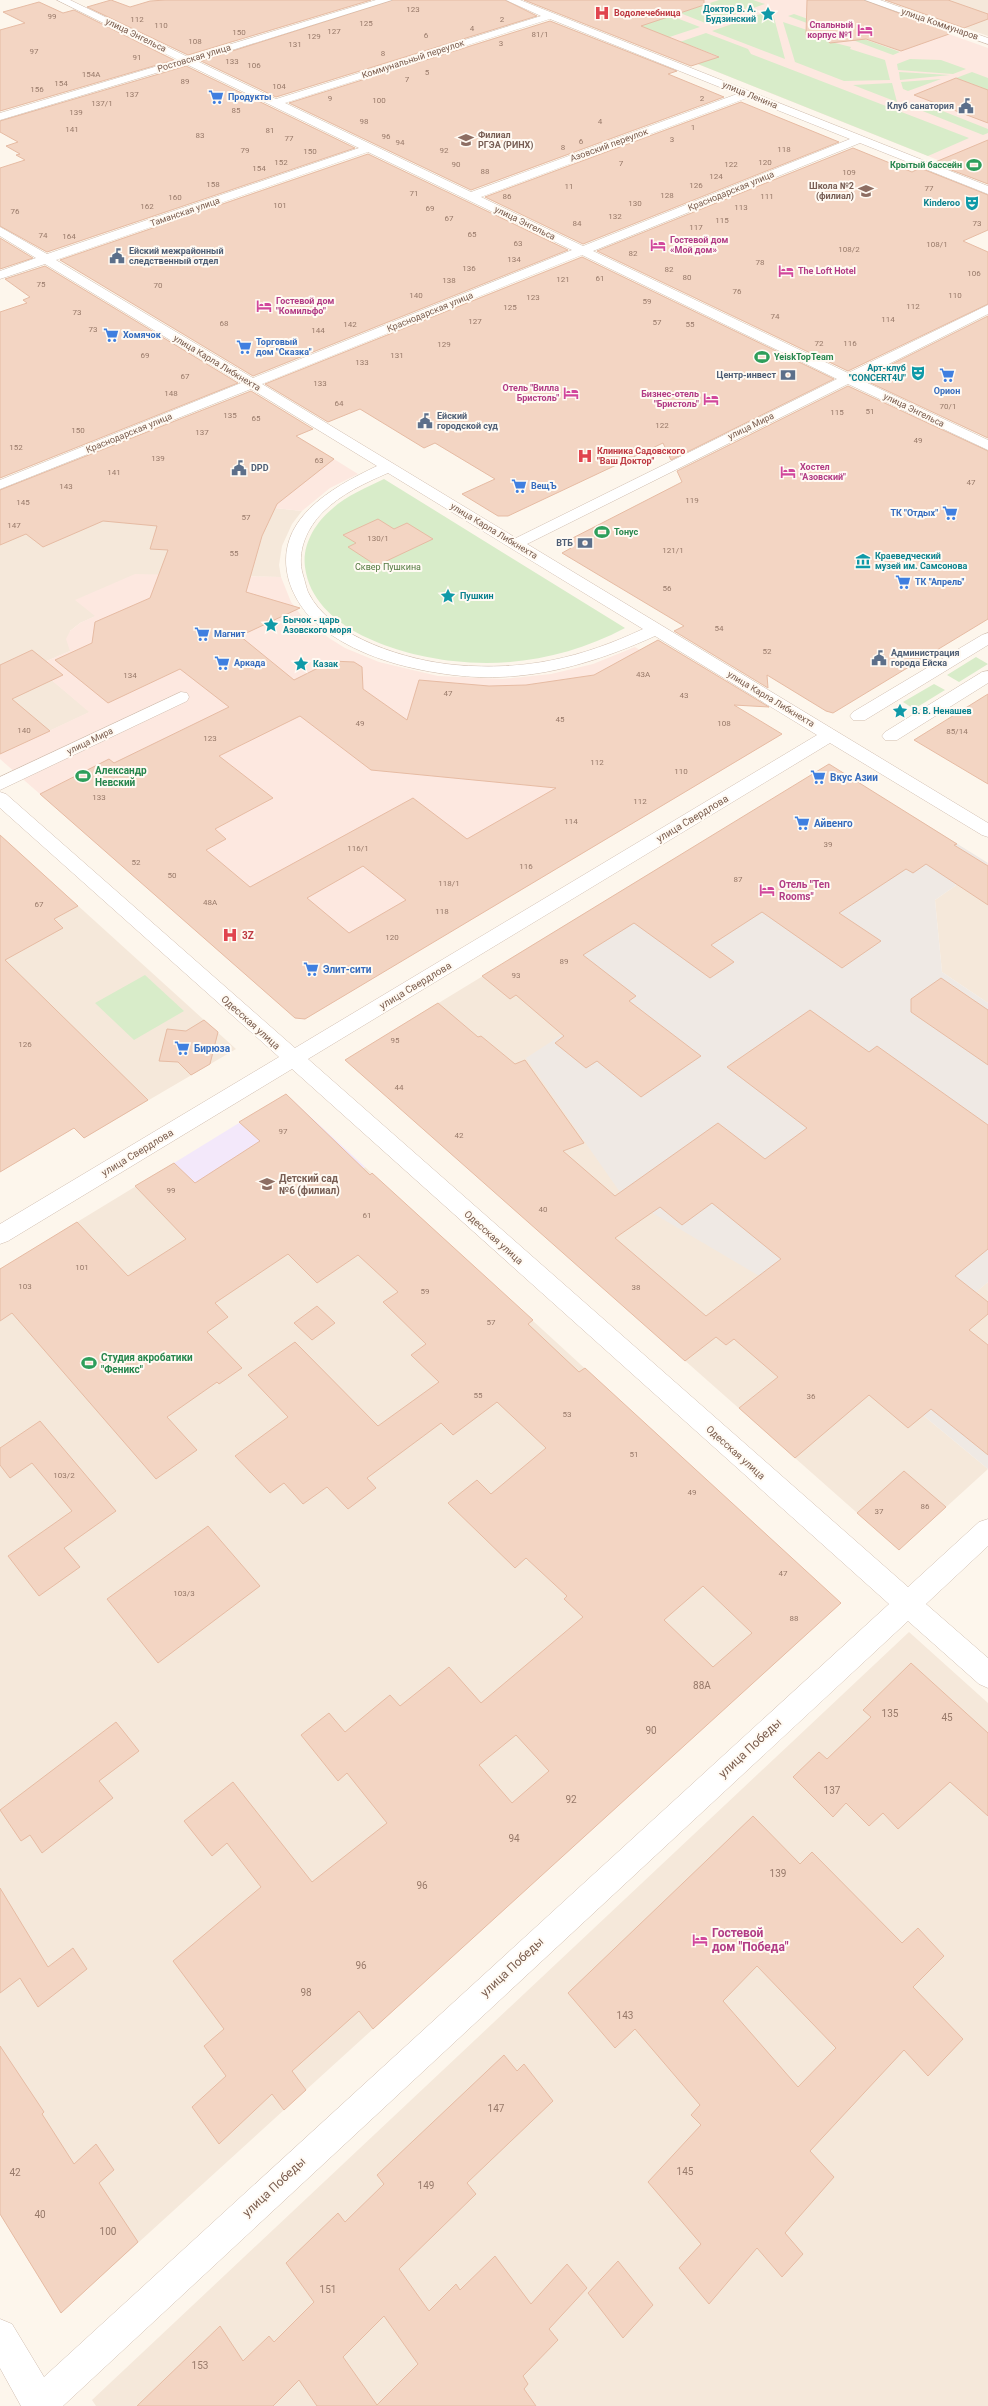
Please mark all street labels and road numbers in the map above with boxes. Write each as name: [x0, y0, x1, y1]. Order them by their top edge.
street label: улица Коммунаров: [900, 6, 980, 42]
street label: улица Энгельса: [104, 16, 168, 54]
street label: Коммунальный переулок: [360, 38, 466, 80]
street label: Ростовская улица: [156, 42, 232, 74]
street label: улица Ленина: [721, 79, 779, 111]
street label: Азовский переулок: [569, 126, 649, 164]
street label: Краснодарская улица: [686, 169, 776, 213]
street label: Таманская улица: [149, 195, 221, 229]
street label: улица Энгельса: [493, 204, 557, 242]
street label: Краснодарская улица: [385, 290, 475, 334]
street label: улица Карла Либкнехта: [172, 333, 262, 393]
street label: улица Энгельса: [882, 391, 946, 429]
street label: Краснодарская улица: [84, 411, 174, 455]
street label: улица Мира: [726, 411, 776, 441]
street label: улица Карла Либкнехта: [449, 501, 539, 561]
street label: улица Карла Либкнехта: [726, 669, 816, 729]
street label: улица Мира: [65, 726, 115, 756]
street label: улица Свердлова: [654, 793, 730, 844]
street label: улица Свердлова: [377, 960, 453, 1011]
street label: Одесская улица: [219, 993, 282, 1052]
street label: улица Свердлова: [99, 1127, 175, 1178]
street label: Одесская улица: [462, 1208, 525, 1267]
street label: Одесская улица: [704, 1423, 767, 1482]
street label: улица Победы: [716, 1715, 784, 1781]
street label: улица Победы: [478, 1934, 546, 2000]
street label: улица Победы: [240, 2154, 308, 2220]

